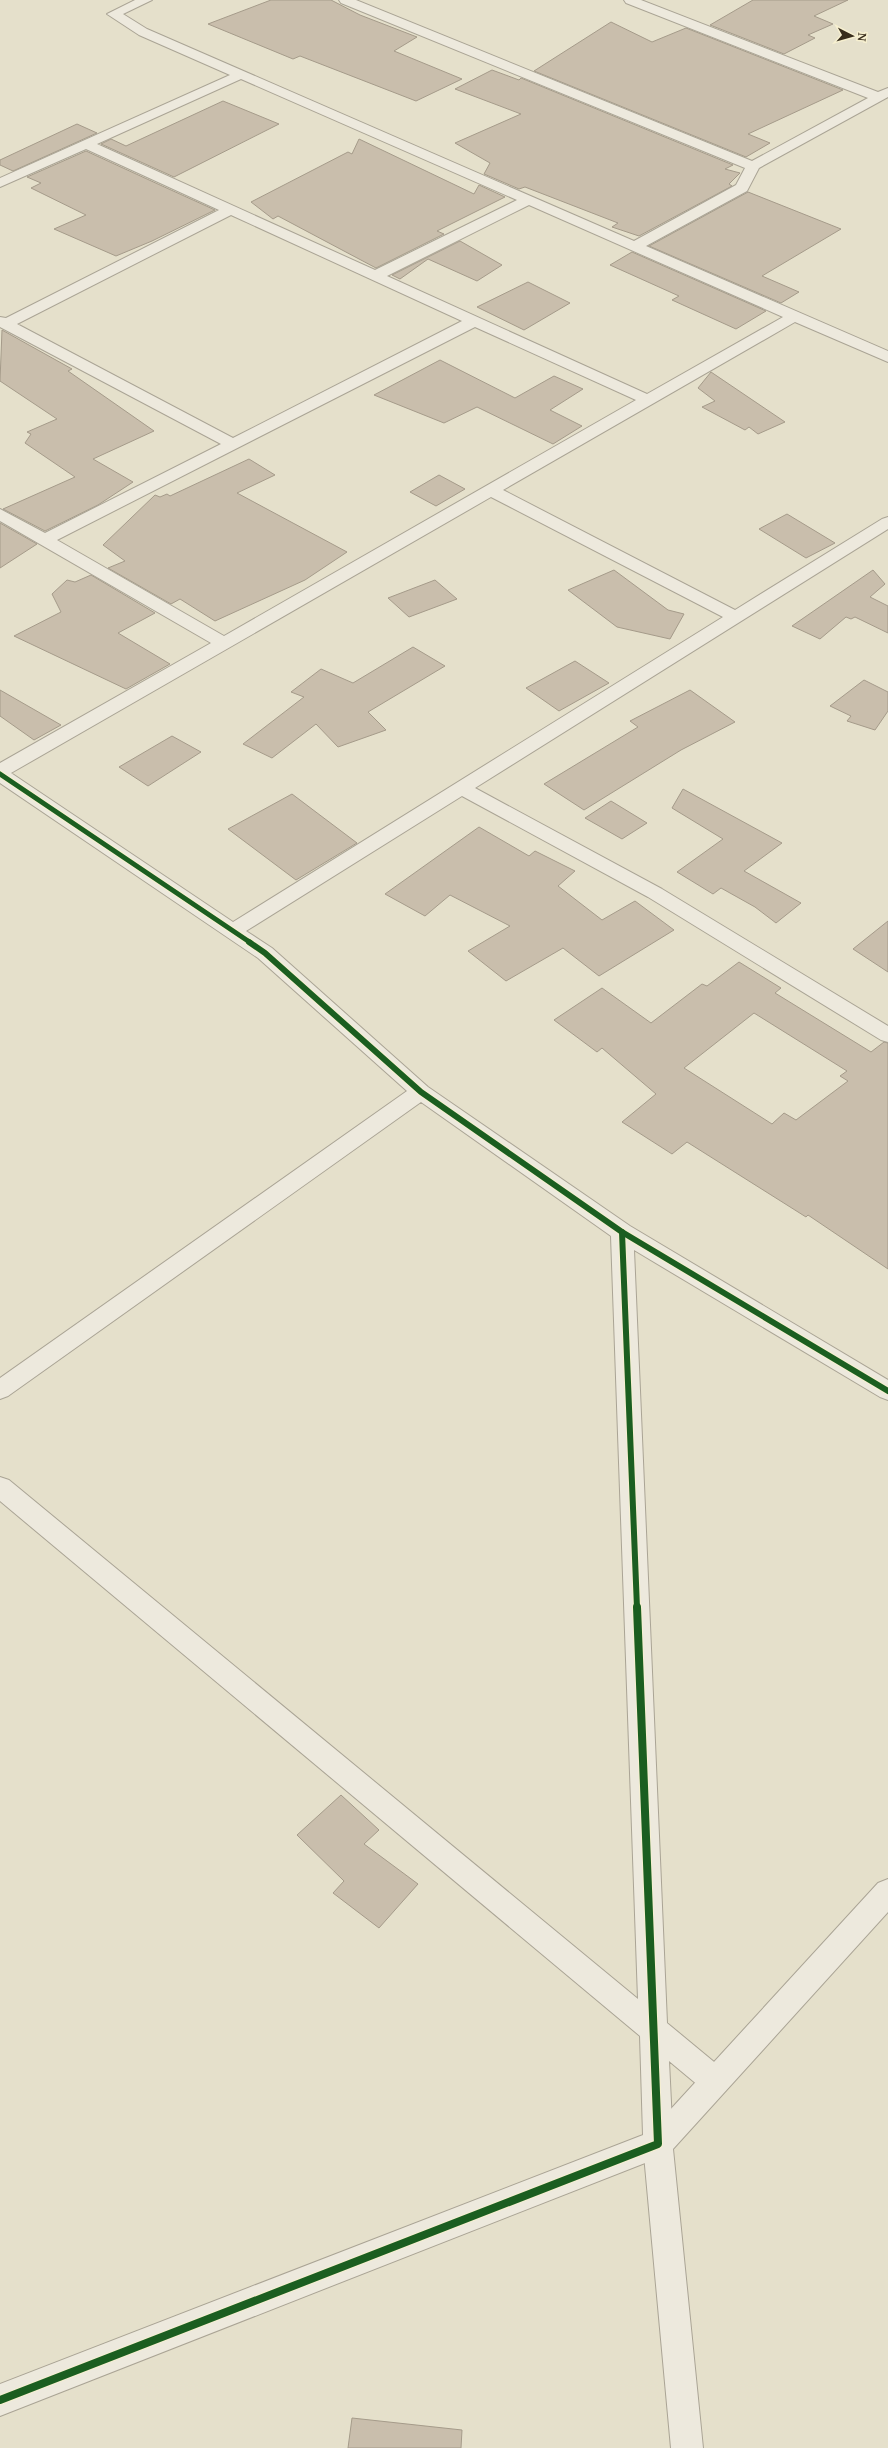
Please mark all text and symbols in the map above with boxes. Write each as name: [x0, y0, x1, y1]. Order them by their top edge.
north arrow: [832, 16, 872, 56]
text: N: [854, 32, 870, 43]

